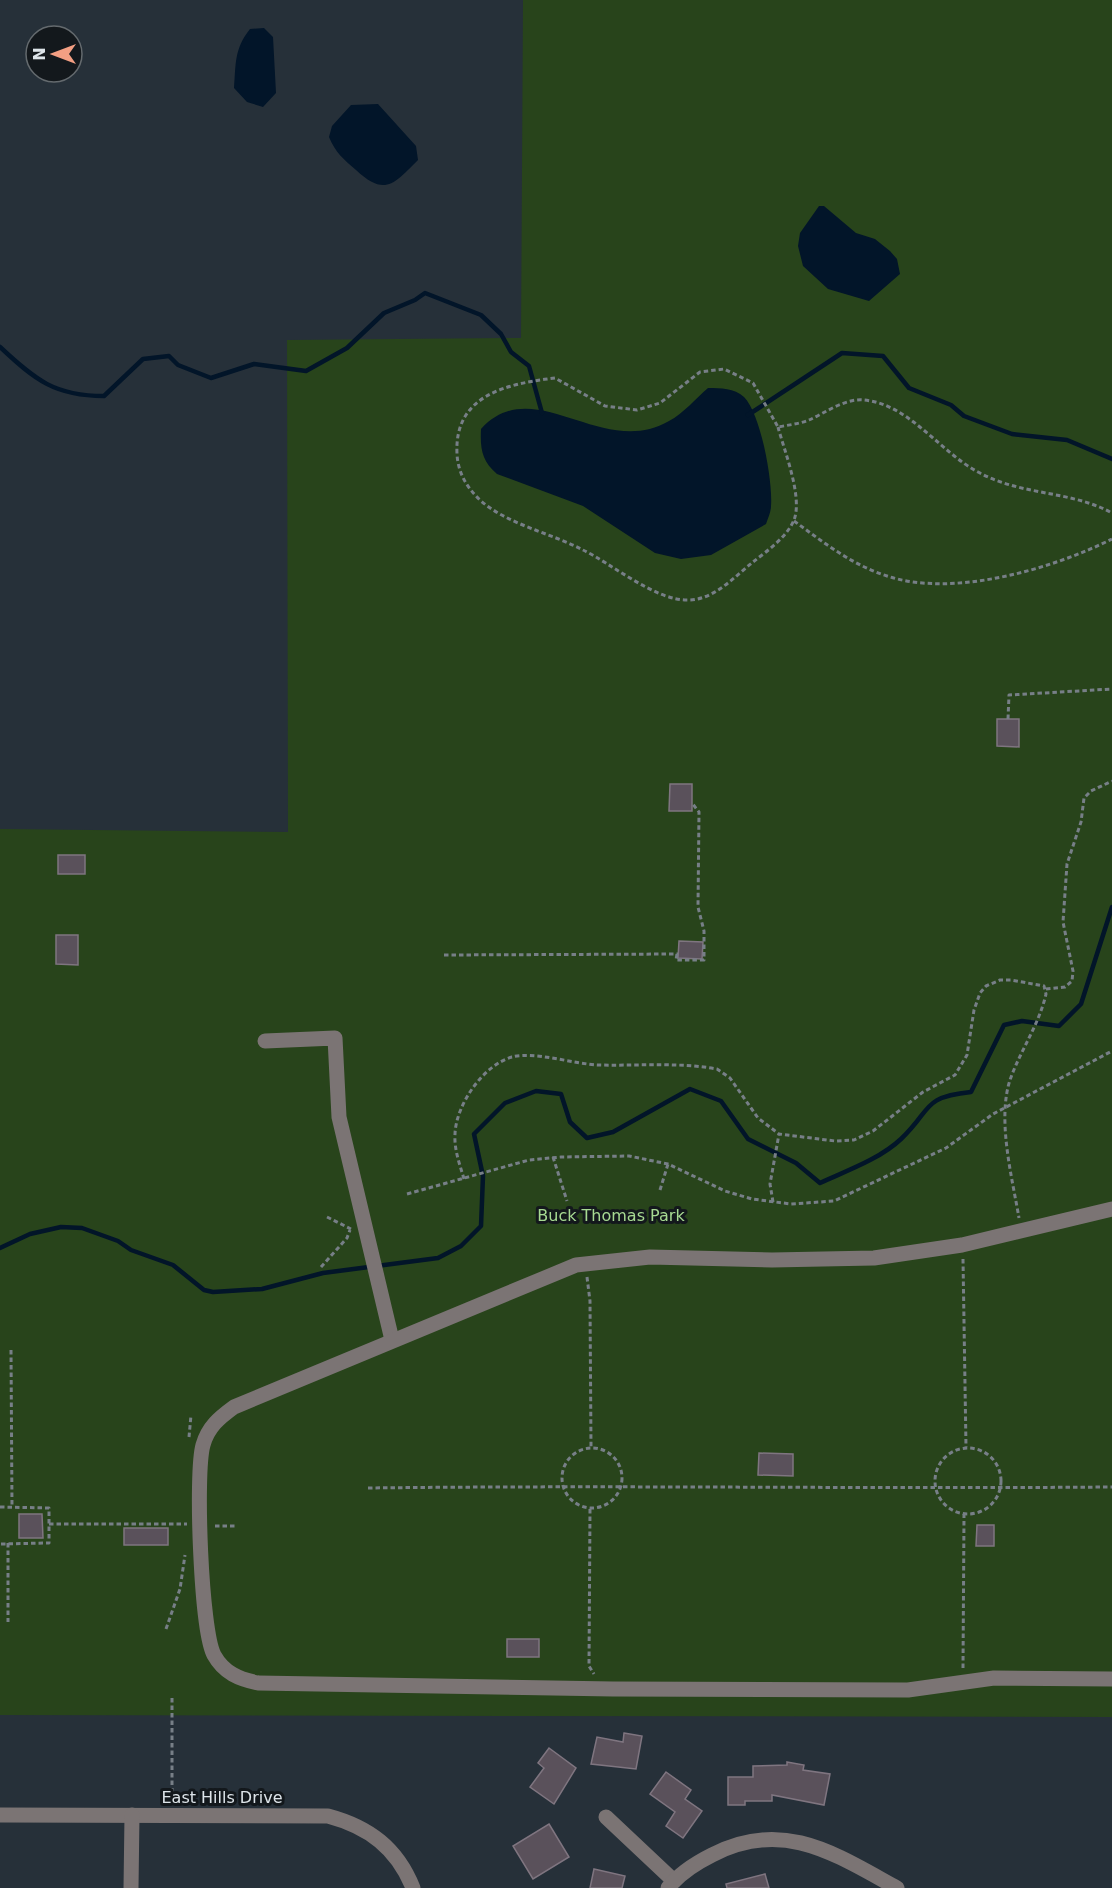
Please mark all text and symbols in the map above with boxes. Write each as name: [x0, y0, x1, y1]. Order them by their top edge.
north arrow: [24, 24, 84, 84]
text: N: [30, 47, 49, 61]
park label: Buck Thomas Park: [537, 1206, 685, 1225]
street label: East Hills Drive: [161, 1788, 283, 1807]

